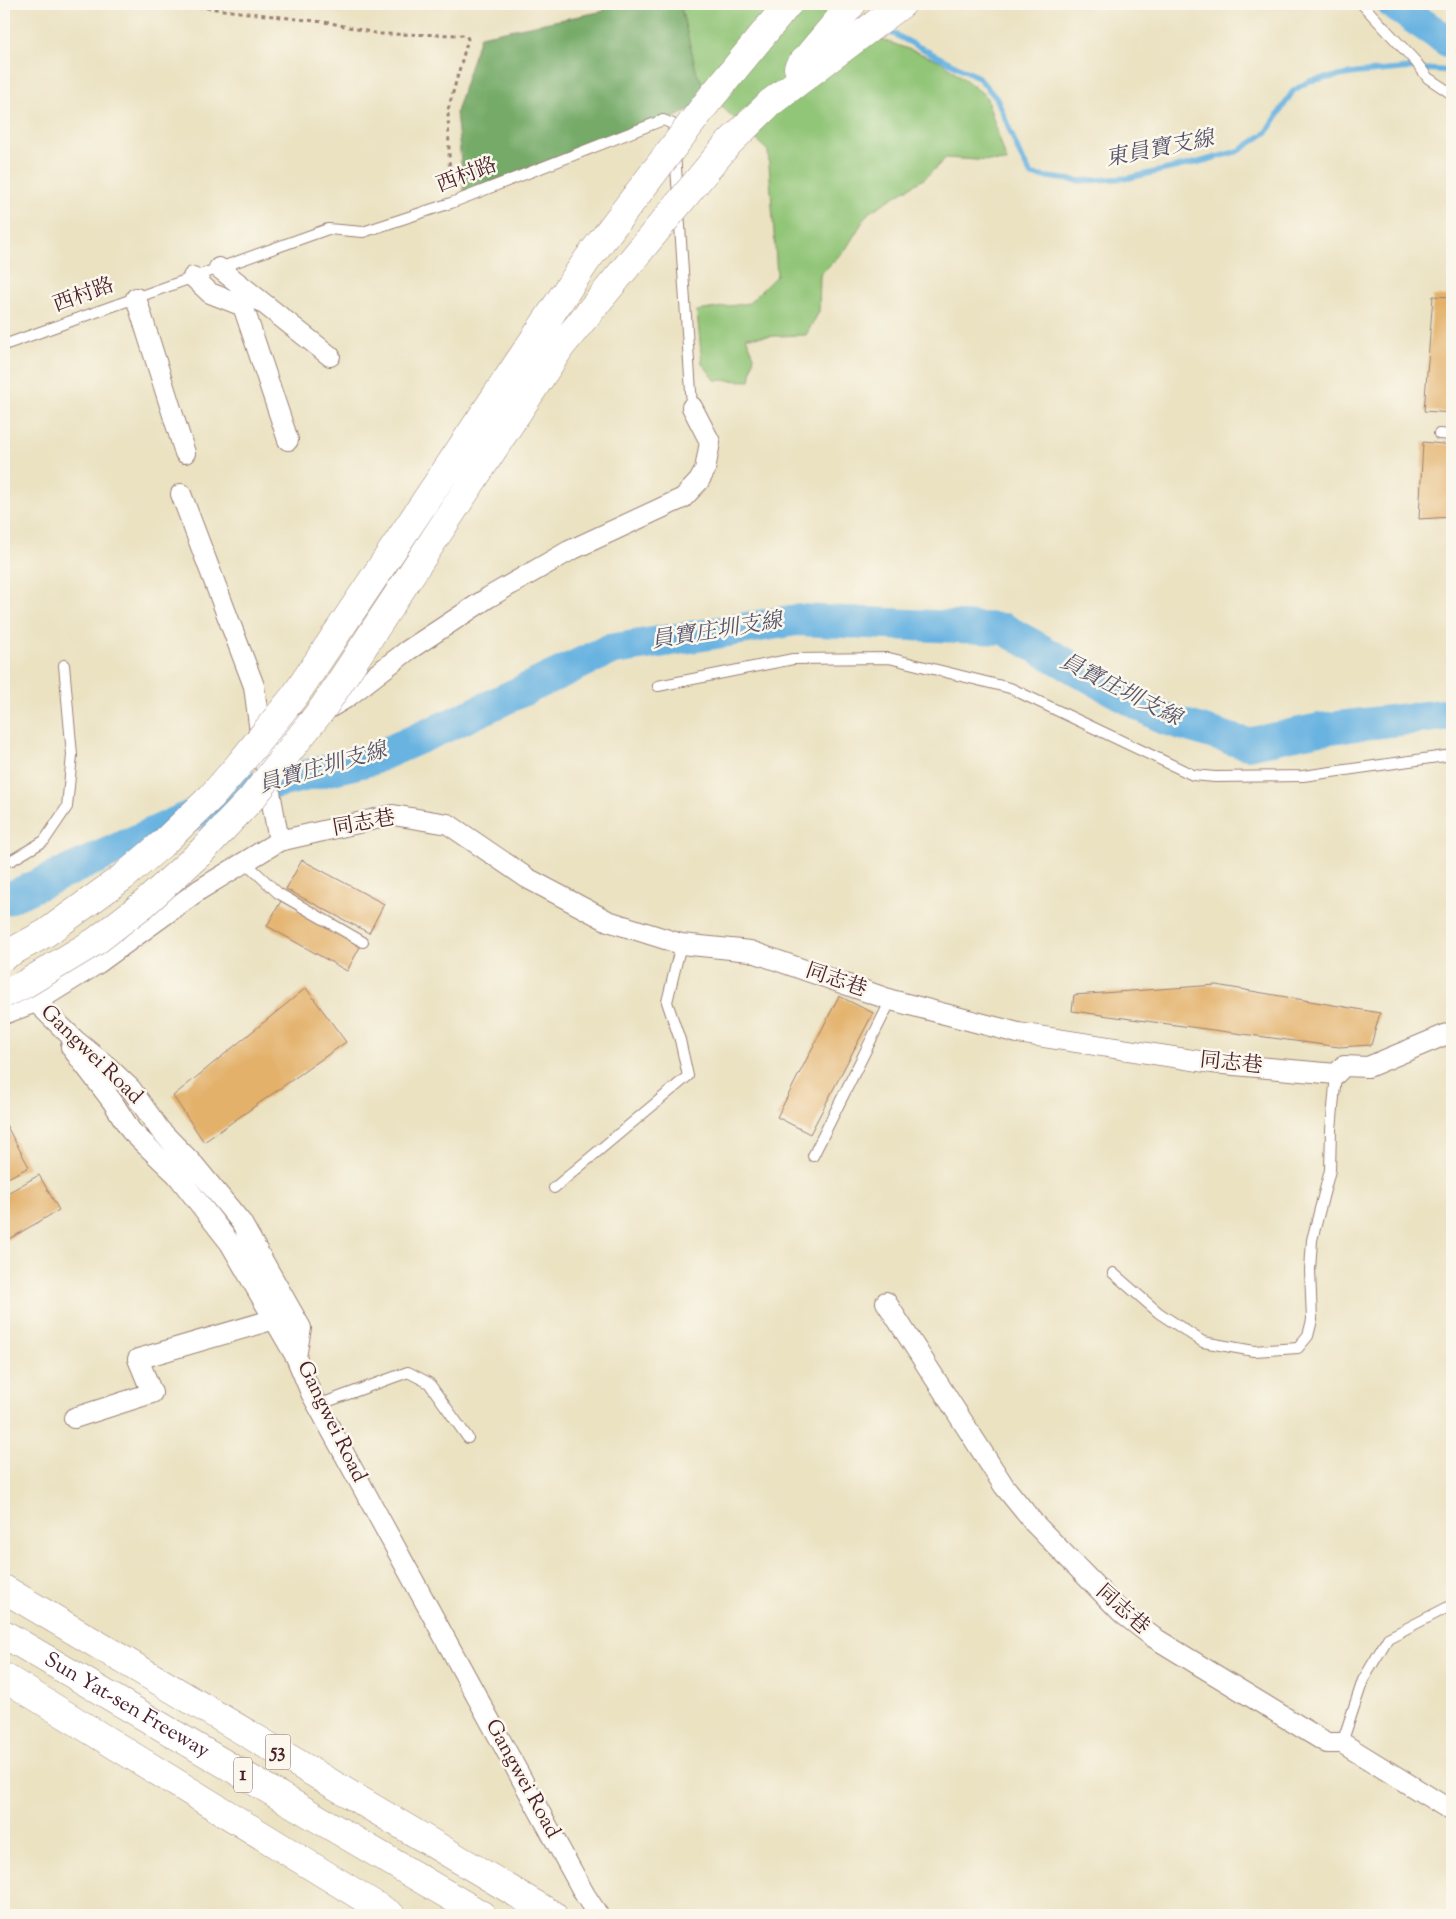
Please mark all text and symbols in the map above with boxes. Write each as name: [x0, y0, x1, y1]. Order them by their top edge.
water label: 東員寶支線: [1103, 123, 1219, 176]
street label: 西村路: [432, 151, 502, 201]
street label: 西村路: [49, 271, 119, 321]
water label: 員寶庄圳支線: [649, 606, 787, 658]
water label: 員寶庄圳支線: [1054, 647, 1188, 736]
water label: 員寶庄圳支線: [255, 735, 393, 803]
street label: 同志巷: [330, 804, 398, 844]
street label: 同志巷: [801, 957, 871, 1005]
street label: Gangwei Road: [33, 998, 149, 1112]
street label: 同志巷: [1198, 1046, 1264, 1082]
street label: Gangwei Road: [289, 1356, 373, 1488]
street label: 同志巷: [1089, 1578, 1155, 1642]
street label: Sun Yat-sen Freeway: [38, 1645, 215, 1767]
street label: Gangwei Road: [477, 1714, 567, 1844]
road number: 53: [266, 1734, 290, 1770]
road number: 1: [234, 1758, 252, 1792]

